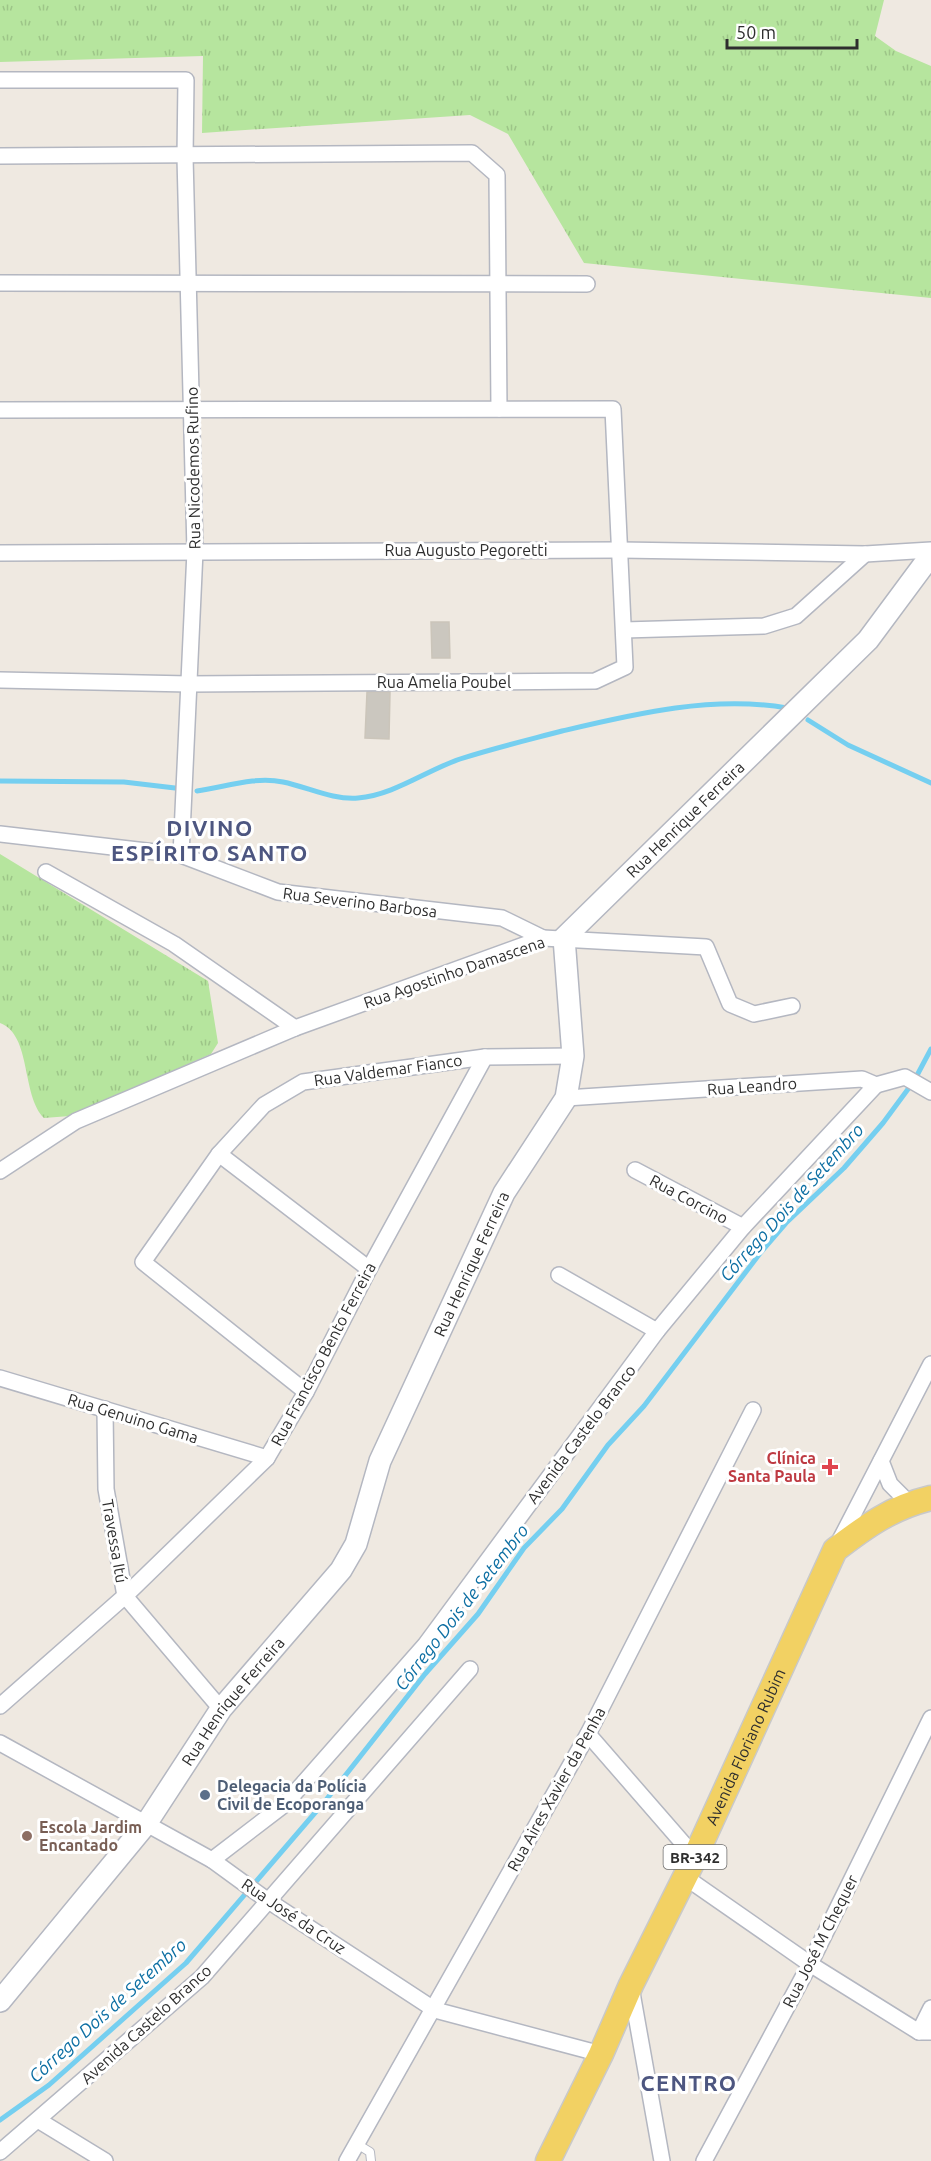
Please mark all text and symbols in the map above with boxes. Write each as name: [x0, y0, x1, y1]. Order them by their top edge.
scale bar: [727, 12, 858, 50]
text: 50 m: [736, 22, 776, 42]
street label: Rua Nicodemos Rufino: [183, 387, 203, 549]
street label: Rua Augusto Pegoretti: [384, 541, 548, 559]
street label: Rua Amelia Poubel: [377, 673, 511, 691]
street label: Rua Henrique Ferreira: [623, 758, 748, 881]
district label: DIVINO ESPÍRITO SANTO: [111, 815, 309, 865]
street label: Rua Severino Barbosa: [282, 884, 438, 920]
street label: Rua Agostinho Damascena: [361, 932, 547, 1012]
street label: Rua Valdemar Fianco: [313, 1051, 463, 1089]
street label: Rua Leandro: [706, 1074, 798, 1098]
water label: Córrego Dois de Setembro: [715, 1119, 867, 1285]
street label: Rua Corcino: [647, 1171, 731, 1227]
street label: Rua Henrique Ferreira: [430, 1189, 512, 1339]
street label: Rua Francisco Bento Ferreira: [267, 1259, 379, 1449]
street label: Avenida Castelo Branco: [523, 1361, 639, 1507]
street label: Rua Genuino Gama: [66, 1390, 200, 1446]
place label: Clínica Santa Paula: [728, 1449, 816, 1485]
marker: Clínica Santa Paula: [821, 1458, 839, 1476]
street label: Travessa Itú: [99, 1498, 131, 1584]
water label: Córrego Dois de Setembro: [390, 1520, 532, 1694]
street label: Rua Henrique Ferreira: [178, 1633, 288, 1769]
street label: Avenida Floriano Rubim: [702, 1666, 789, 1828]
street label: Rua Aires Xavier da Penha: [503, 1704, 609, 1874]
place label: Delegacia da Polícia Civil de Ecoporanga: [217, 1777, 367, 1813]
marker: Delegacia da Polícia Civil de Ecoporanga: [198, 1788, 212, 1802]
place label: Escola Jardim Encantado: [39, 1818, 142, 1854]
marker: Escola Jardim Encantado: [20, 1829, 34, 1843]
road number: BR-342: [664, 1845, 726, 1869]
street label: Rua José M Chequer: [779, 1872, 861, 2010]
street label: Rua José da Cruz: [239, 1875, 349, 1957]
water label: Córrego Dois de Setembro: [24, 1934, 190, 2086]
street label: Avenida Castelo Branco: [77, 1961, 215, 2087]
district label: CENTRO: [640, 2070, 738, 2095]

